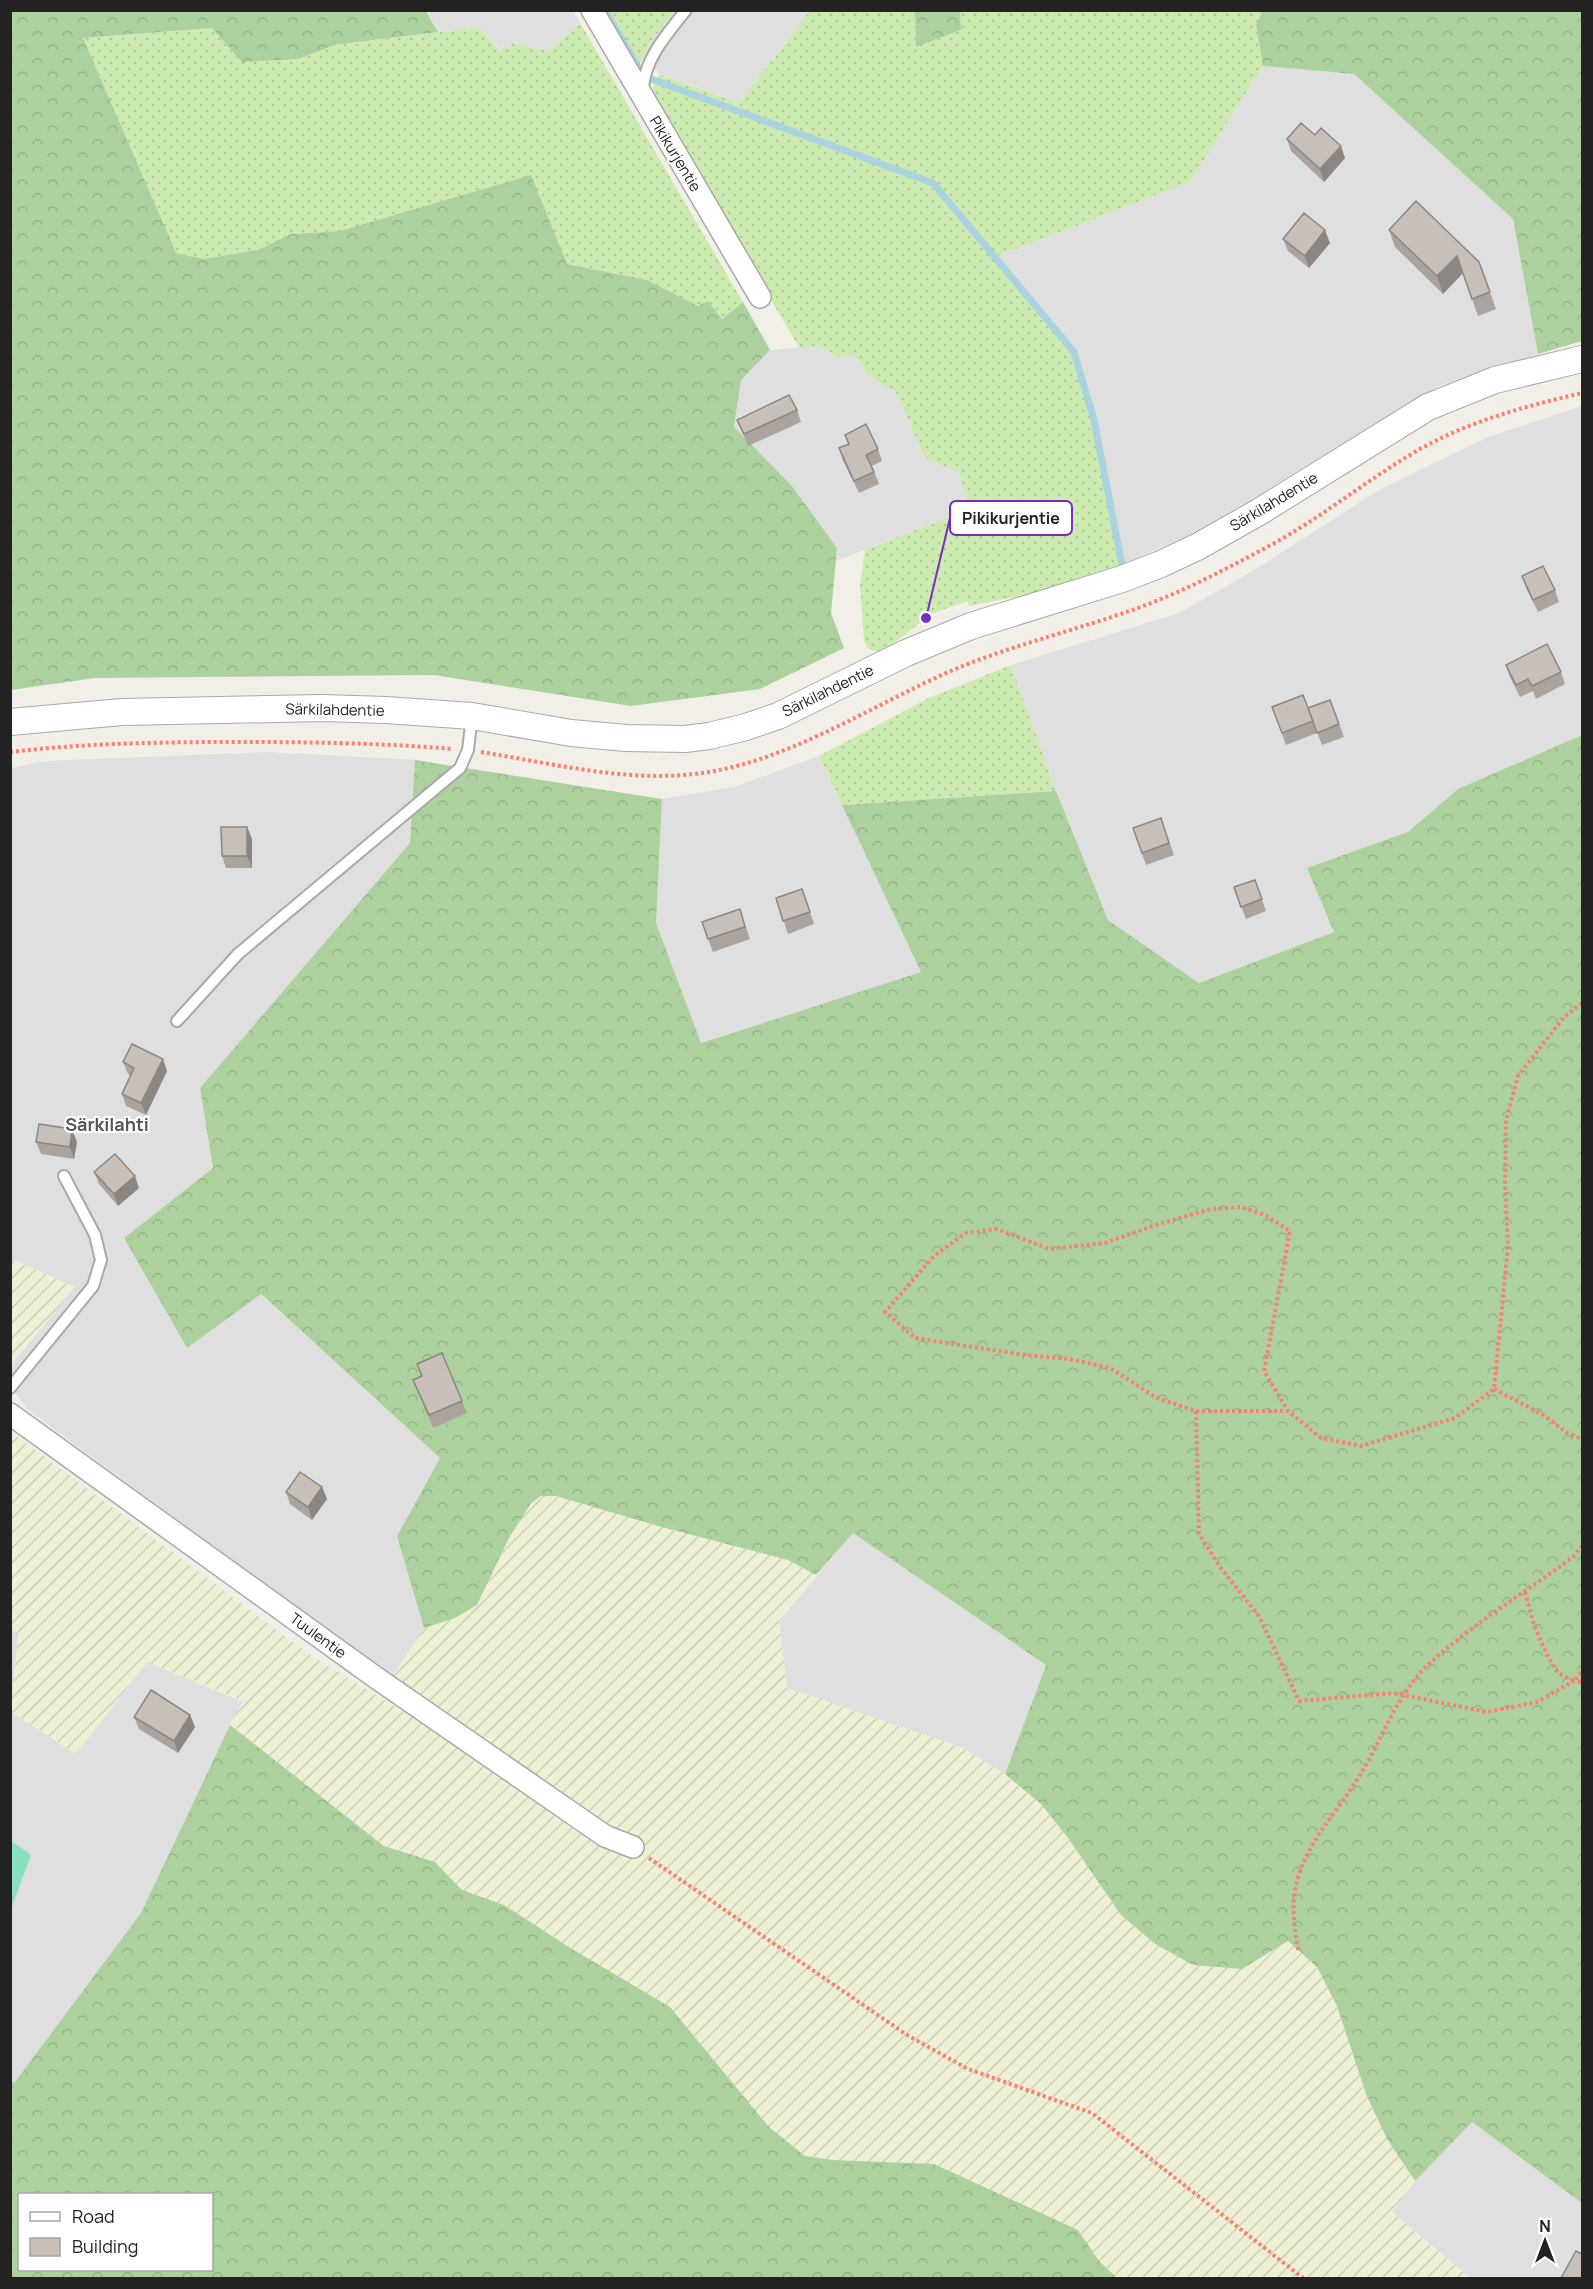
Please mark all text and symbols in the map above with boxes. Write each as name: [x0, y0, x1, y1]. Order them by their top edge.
street label: Pikikurjentie: [645, 112, 706, 196]
street label: Särkilahdentie: [1226, 467, 1322, 536]
callout: Pikikurjentie: [950, 501, 1072, 535]
text: Pikikurjentie: [962, 507, 1060, 529]
street label: Särkilahdentie: [779, 659, 877, 722]
street label: Särkilahdentie: [285, 698, 385, 721]
district label: Särkilahti: [65, 1112, 149, 1136]
street label: Tuulentie: [286, 1608, 351, 1663]
legend: [18, 2193, 213, 2271]
text: Road: [72, 2204, 115, 2228]
north arrow: [1515, 2211, 1575, 2271]
text: N: [1539, 2215, 1551, 2237]
text: Building: [72, 2234, 138, 2258]

